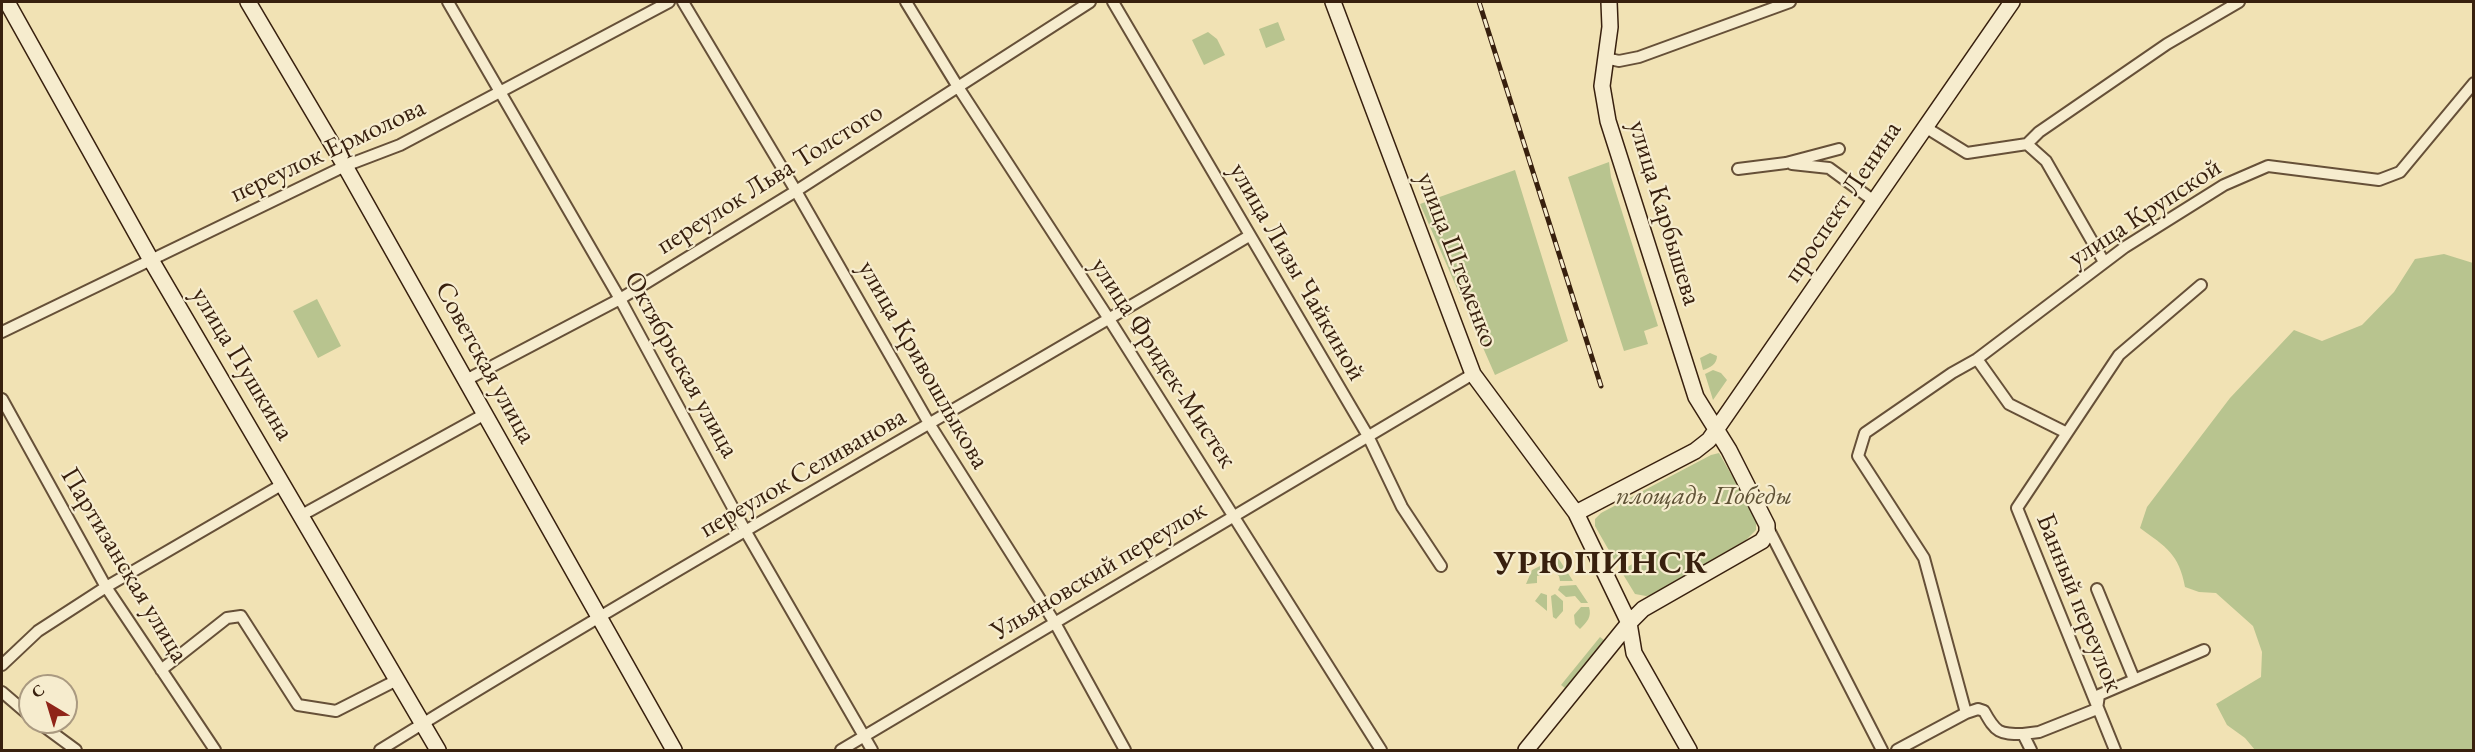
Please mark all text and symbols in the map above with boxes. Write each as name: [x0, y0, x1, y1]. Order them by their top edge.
street label: переулок Ермолова: [225, 92, 431, 210]
street label: переулок Льва Толстого: [651, 96, 889, 262]
street label: проспект Ленина: [1777, 115, 1909, 289]
street label: улица Карбышева: [1620, 117, 1708, 309]
street label: улица Крупской: [2063, 152, 2227, 274]
street label: улица Лизы Чайкиной: [1221, 157, 1373, 387]
street label: улица Штеменко: [1409, 168, 1505, 352]
street label: улица Фридек-Мистек: [1083, 252, 1243, 474]
street label: улица Кривошлыкова: [850, 255, 996, 475]
street label: Октябрьская улица: [616, 266, 746, 464]
street label: Советская улица: [427, 276, 543, 450]
street label: улица Пушкина: [183, 281, 301, 447]
street label: переулок Селиванова: [694, 401, 912, 545]
street label: Партизанская улица: [53, 462, 195, 668]
park label: площадь Победы: [1616, 481, 1792, 513]
street label: Ульяновский переулок: [985, 494, 1213, 648]
street label: Банный переулок: [2028, 509, 2130, 697]
district label: УРЮПИНСК: [1494, 544, 1708, 584]
north arrow: [18, 674, 78, 734]
text: С: [27, 679, 49, 703]

